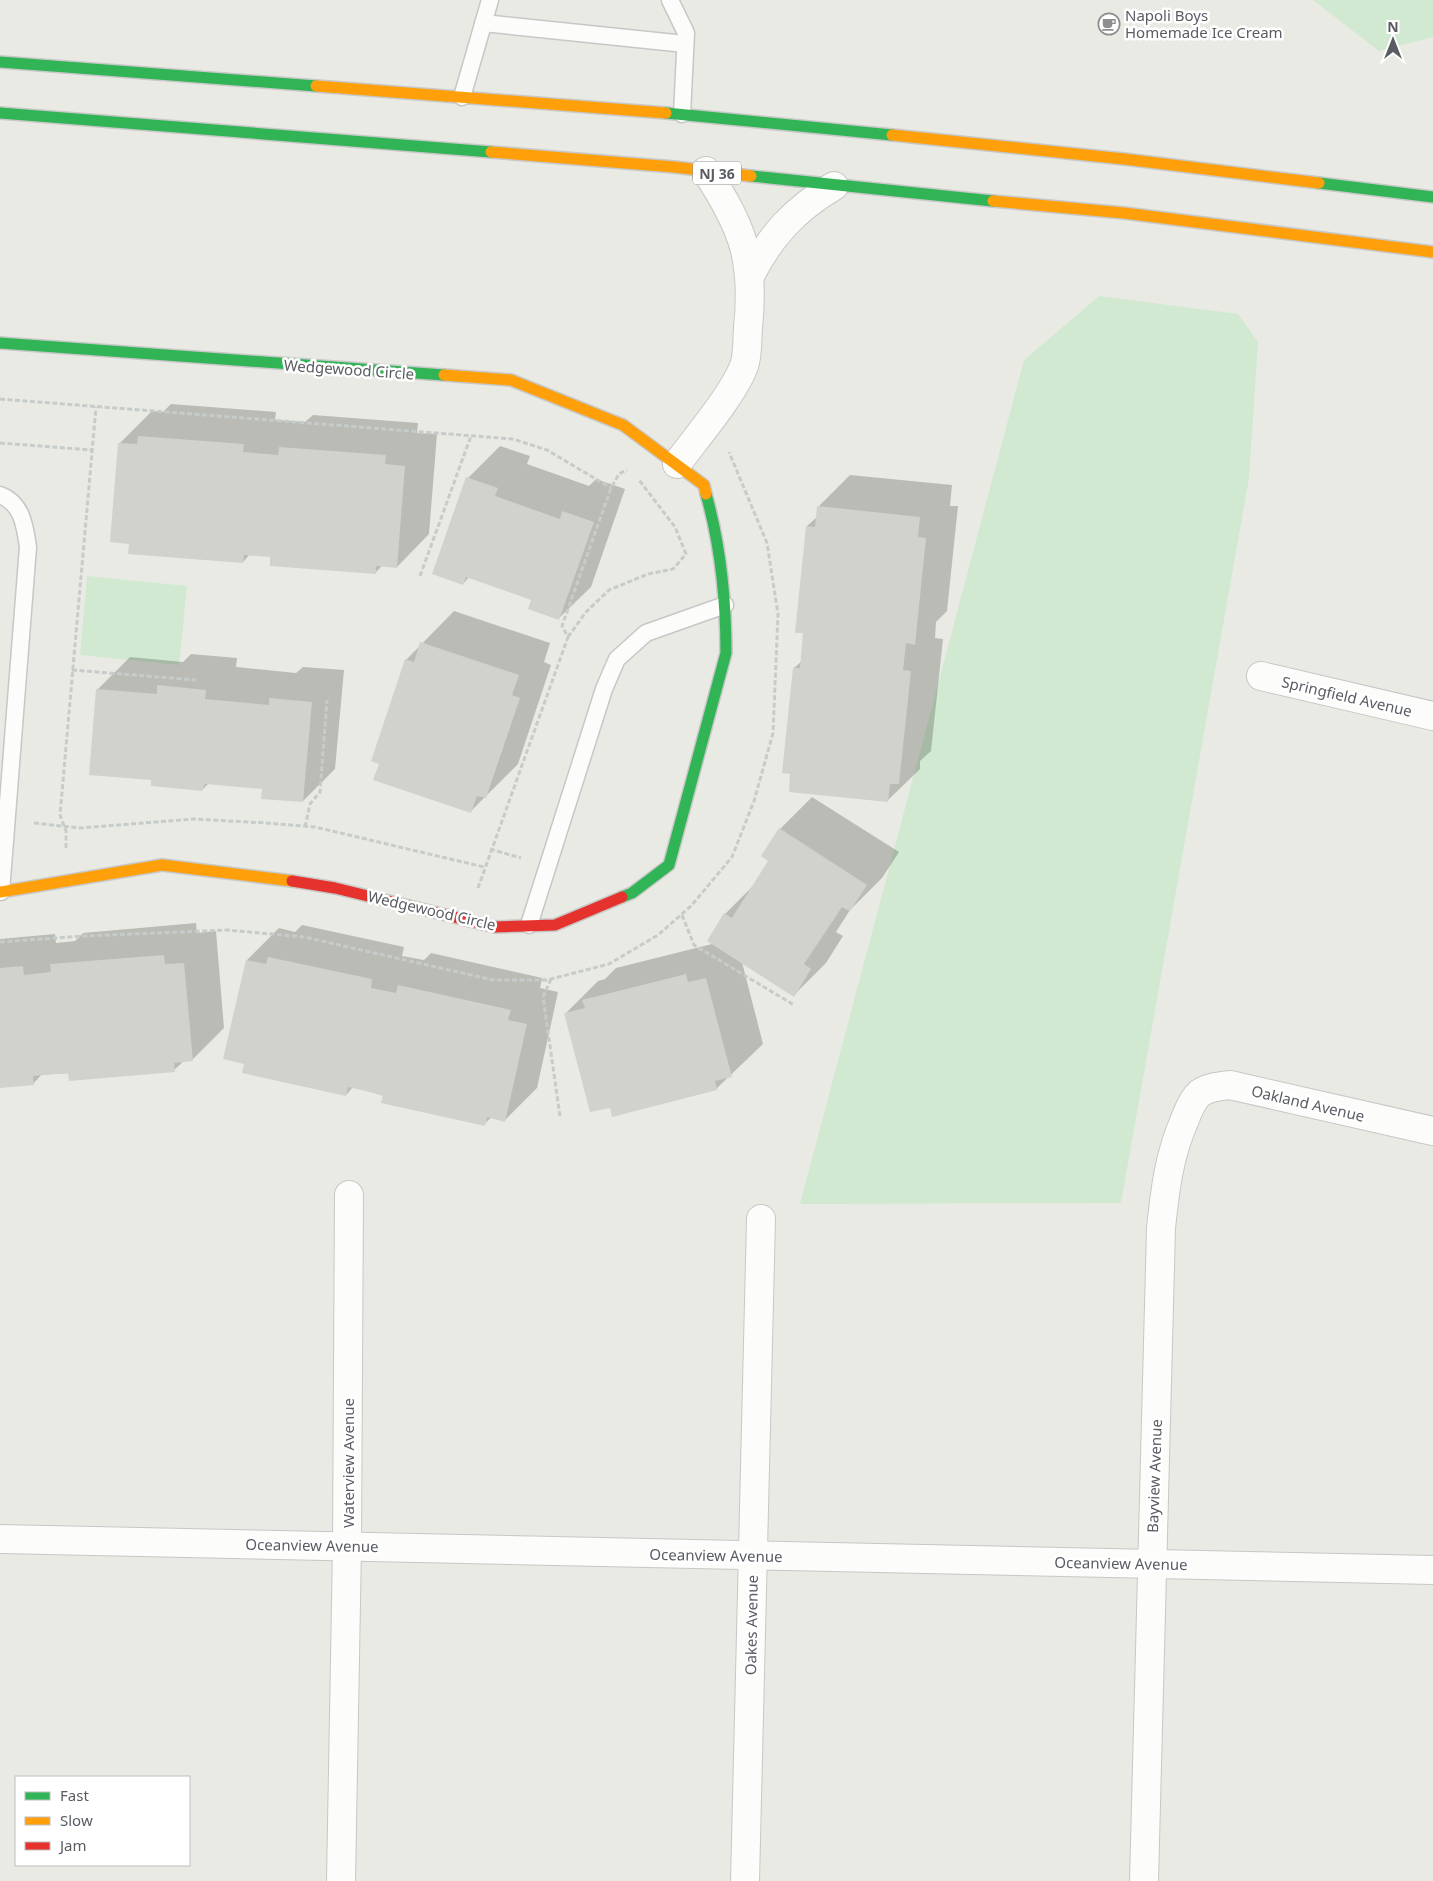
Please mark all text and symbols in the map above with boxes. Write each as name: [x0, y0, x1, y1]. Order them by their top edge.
place label: Napoli Boys Homemade Ice Cream: [1125, 5, 1283, 42]
cafe icon: Napoli Boys Homemade Ice Cream: [1097, 12, 1121, 36]
north arrow: [1368, 15, 1418, 65]
text: N: [1387, 17, 1399, 36]
road number: NJ 36: [693, 162, 741, 184]
street label: Wedgewood Circle: [283, 354, 415, 384]
street label: Springfield Avenue: [1280, 671, 1414, 721]
street label: Wedgewood Circle: [366, 886, 498, 934]
street label: Oakland Avenue: [1249, 1080, 1367, 1126]
street label: Waterview Avenue: [338, 1398, 358, 1528]
street label: Bayview Avenue: [1142, 1419, 1166, 1533]
street label: Oceanview Avenue: [245, 1534, 379, 1556]
street label: Oceanview Avenue: [649, 1544, 783, 1566]
street label: Oceanview Avenue: [1054, 1552, 1188, 1574]
street label: Oakes Avenue: [740, 1575, 762, 1675]
legend: [15, 1776, 190, 1866]
text: Fast: [60, 1785, 89, 1805]
text: Slow: [60, 1810, 93, 1830]
text: Jam: [58, 1835, 87, 1855]

